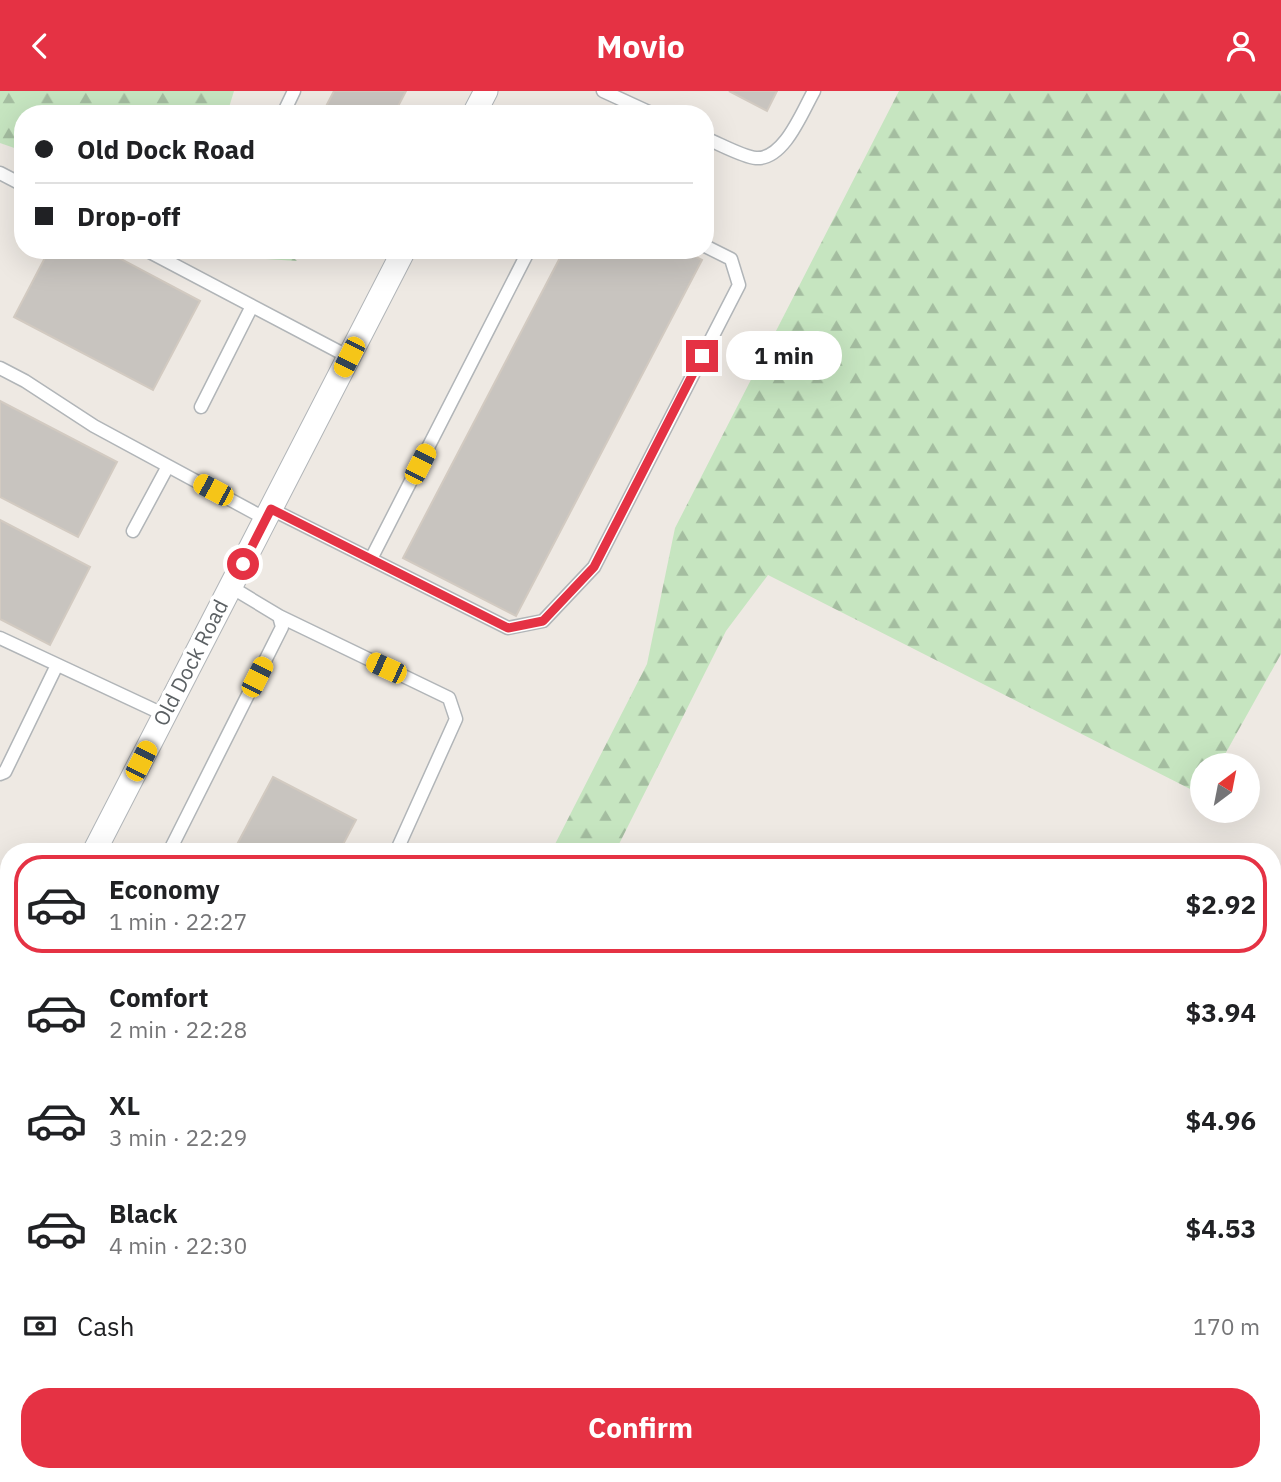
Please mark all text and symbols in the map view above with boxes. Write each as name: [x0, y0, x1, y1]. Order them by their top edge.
text: Movio: [596, 25, 685, 67]
icon: back: [21, 27, 59, 65]
icon: person: [1222, 27, 1260, 65]
text: Old Dock Road: [77, 132, 255, 166]
text: Drop-off: [77, 199, 180, 233]
callout: 1 min: [726, 331, 842, 381]
car: [331, 334, 368, 380]
route end: [686, 340, 718, 372]
text: 1 min: [754, 340, 814, 370]
car: [402, 441, 439, 487]
car: [190, 471, 237, 509]
route start: [227, 548, 259, 580]
street label: Old Dock Road: [146, 595, 234, 731]
car: [363, 650, 410, 686]
car: [239, 654, 276, 700]
car: [123, 738, 160, 784]
north arrow: [1190, 753, 1260, 823]
map controls: [1190, 753, 1260, 823]
text: Economy: [109, 872, 220, 906]
icon: car: [25, 873, 88, 936]
text: $2.92: [1186, 887, 1256, 921]
text: 1 min · 22:27: [109, 906, 247, 936]
text: Comfort: [109, 980, 208, 1014]
icon: car: [25, 981, 88, 1044]
text: $3.94: [1186, 995, 1256, 1029]
text: 2 min · 22:28: [109, 1014, 247, 1044]
text: XL: [109, 1088, 140, 1122]
icon: car: [25, 1089, 88, 1152]
text: $4.96: [1186, 1103, 1256, 1137]
text: 3 min · 22:29: [109, 1122, 247, 1152]
text: Black: [109, 1196, 177, 1230]
icon: car: [25, 1197, 88, 1260]
text: $4.53: [1186, 1211, 1256, 1245]
text: 4 min · 22:30: [109, 1230, 247, 1260]
icon: cash: [21, 1307, 59, 1345]
text: Cash: [77, 1309, 134, 1343]
text: 170 m: [1193, 1311, 1260, 1341]
button: Confirm: [21, 1388, 1260, 1468]

